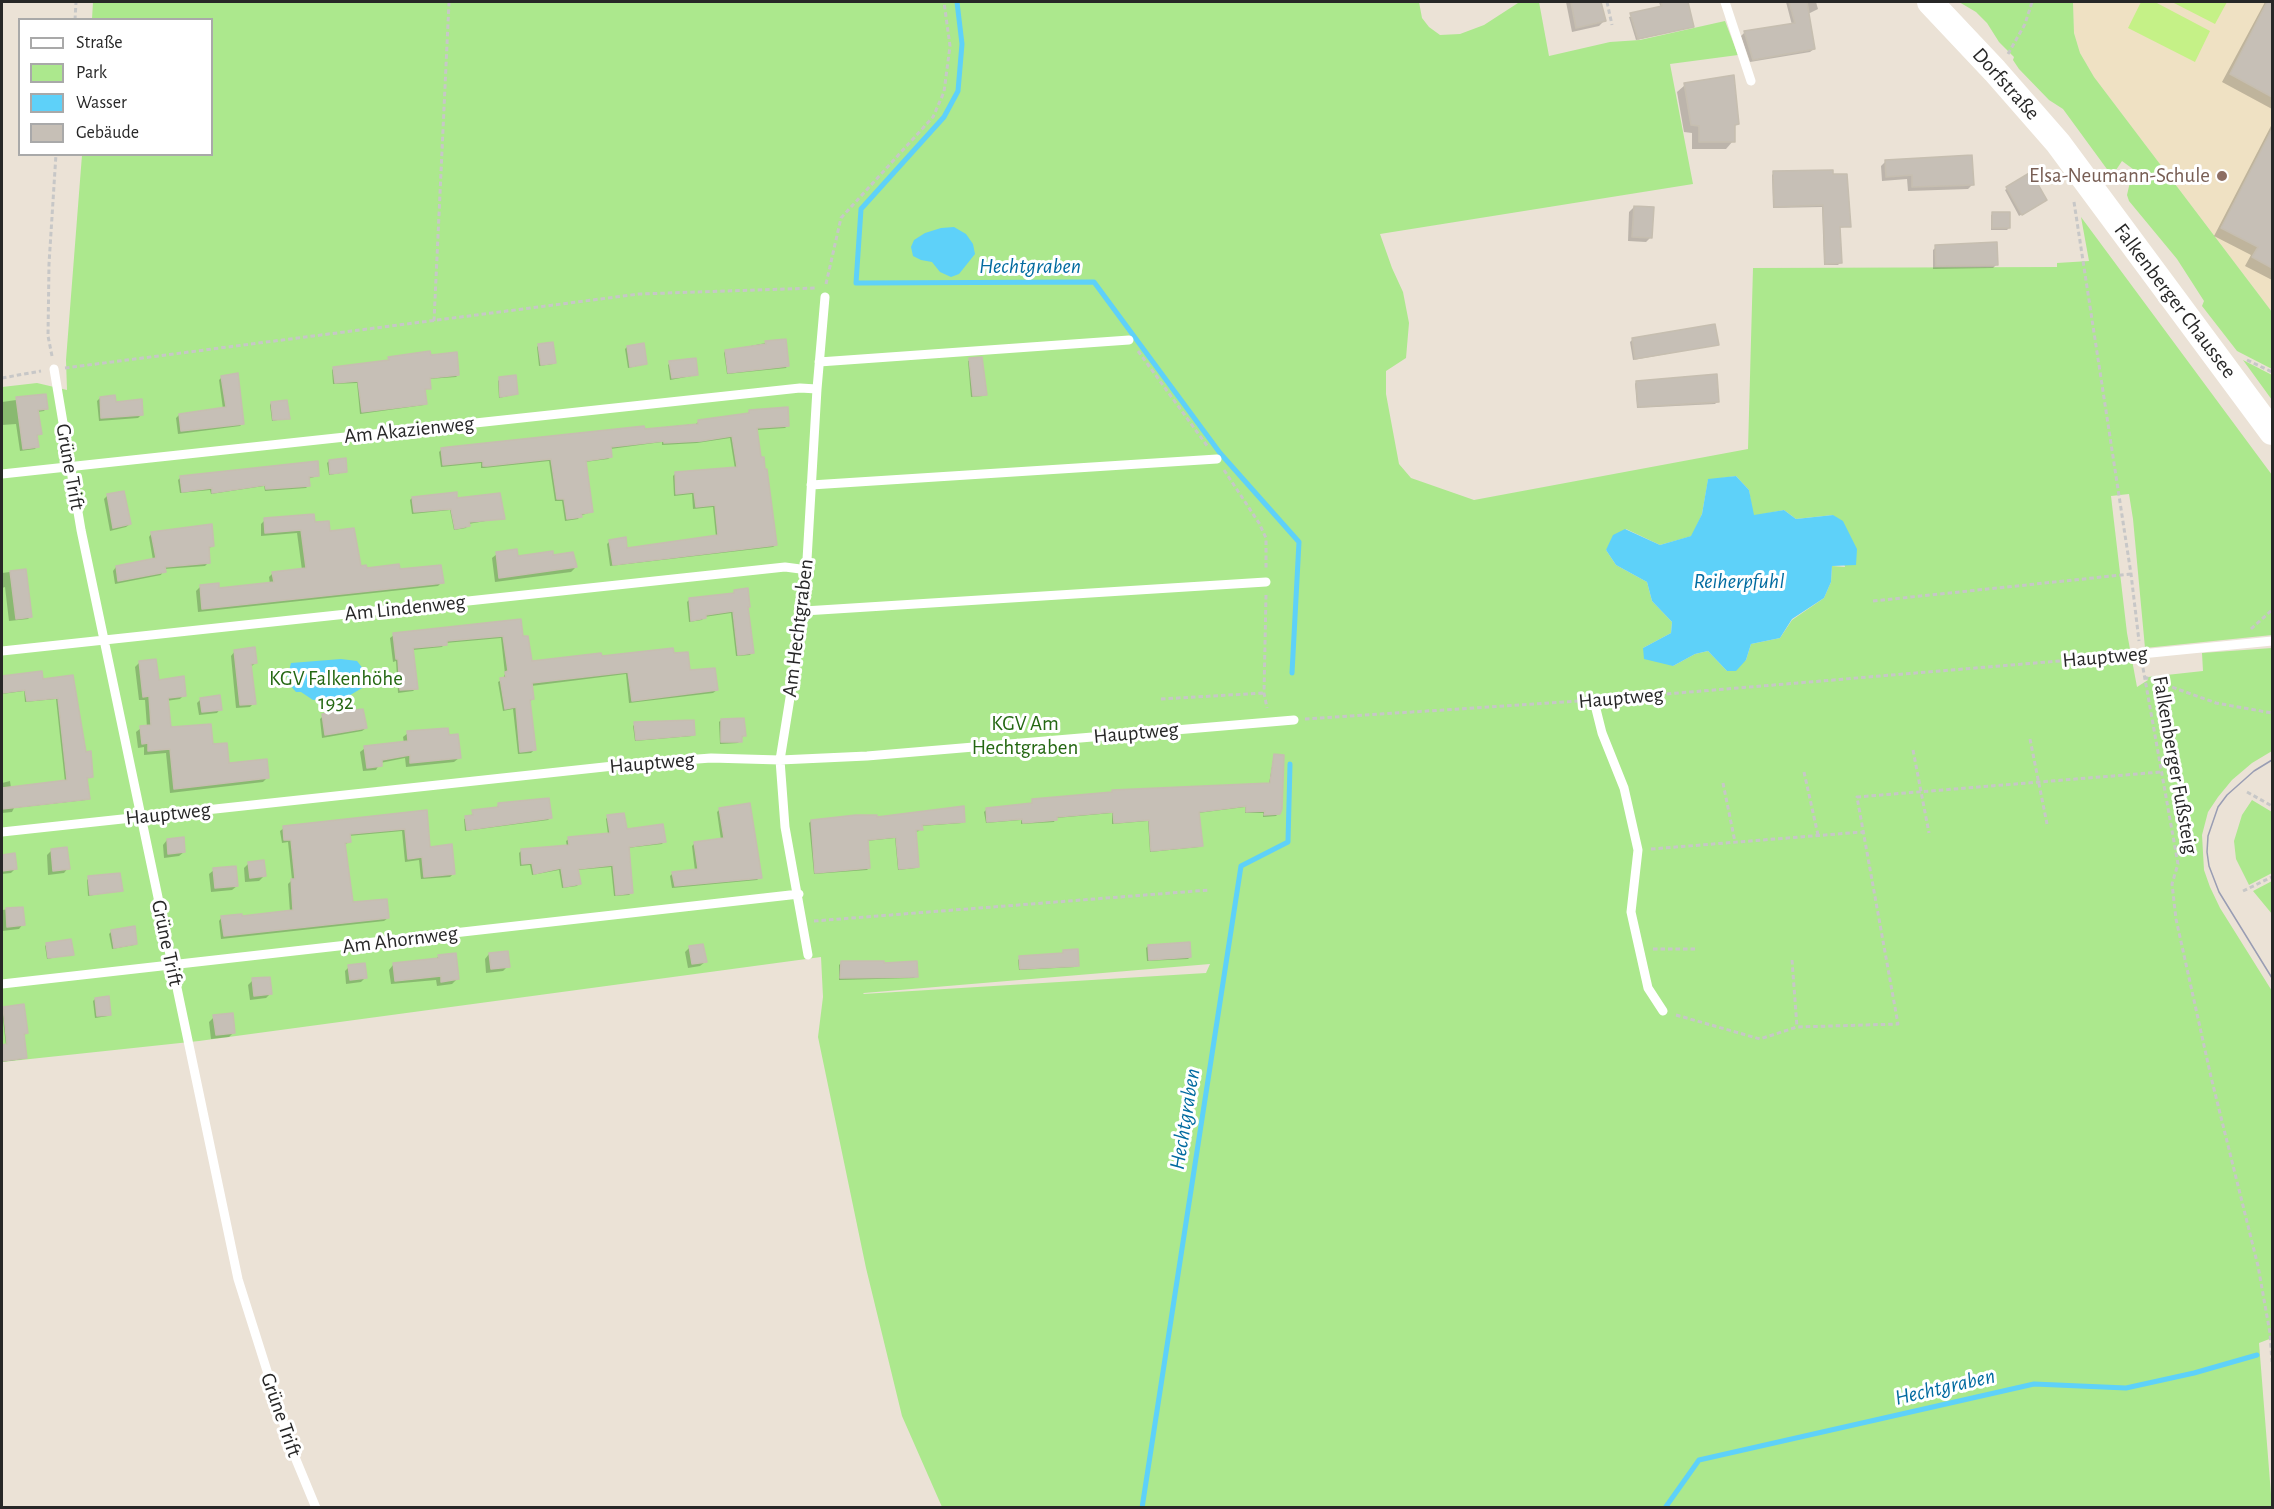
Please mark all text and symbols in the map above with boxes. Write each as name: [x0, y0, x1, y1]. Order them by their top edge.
legend: [18, 18, 213, 156]
text: Straße: [76, 34, 122, 52]
street label: Dorfstraße: [1967, 43, 2045, 125]
text: Park: [76, 64, 107, 82]
text: Wasser: [76, 94, 127, 112]
text: Gebäude: [76, 124, 139, 142]
place label: Elsa-Neumann-Schule: [2029, 163, 2210, 189]
marker: Elsa-Neumann-Schule: [2215, 169, 2229, 183]
street label: Falkenberger Chaussee: [2108, 218, 2242, 384]
water label: Hechtgraben: [979, 253, 1081, 279]
street label: Am Akazienweg: [343, 411, 475, 449]
street label: Grüne Trift: [50, 422, 90, 512]
street label: Am Hechtgraben: [777, 558, 819, 698]
water label: Reiherpfuhl: [1693, 568, 1785, 594]
street label: Am Lindenweg: [343, 589, 467, 627]
street label: Hauptweg: [2061, 641, 2149, 673]
park label: KGV Falkenhöhe 1932: [269, 666, 403, 716]
street label: Falkenberger Fußsteig: [2147, 674, 2203, 856]
street label: Hauptweg: [1577, 682, 1665, 714]
park label: KGV Am Hechtgraben: [972, 711, 1078, 761]
street label: Hauptweg: [1092, 717, 1180, 749]
street label: Hauptweg: [608, 747, 696, 779]
street label: Hauptweg: [124, 797, 212, 831]
street label: Grüne Trift: [146, 898, 188, 988]
street label: Am Ahornweg: [341, 920, 459, 960]
water label: Hechtgraben: [1164, 1067, 1206, 1171]
water label: Hechtgraben: [1892, 1363, 1998, 1411]
street label: Grüne Trift: [255, 1370, 307, 1460]

